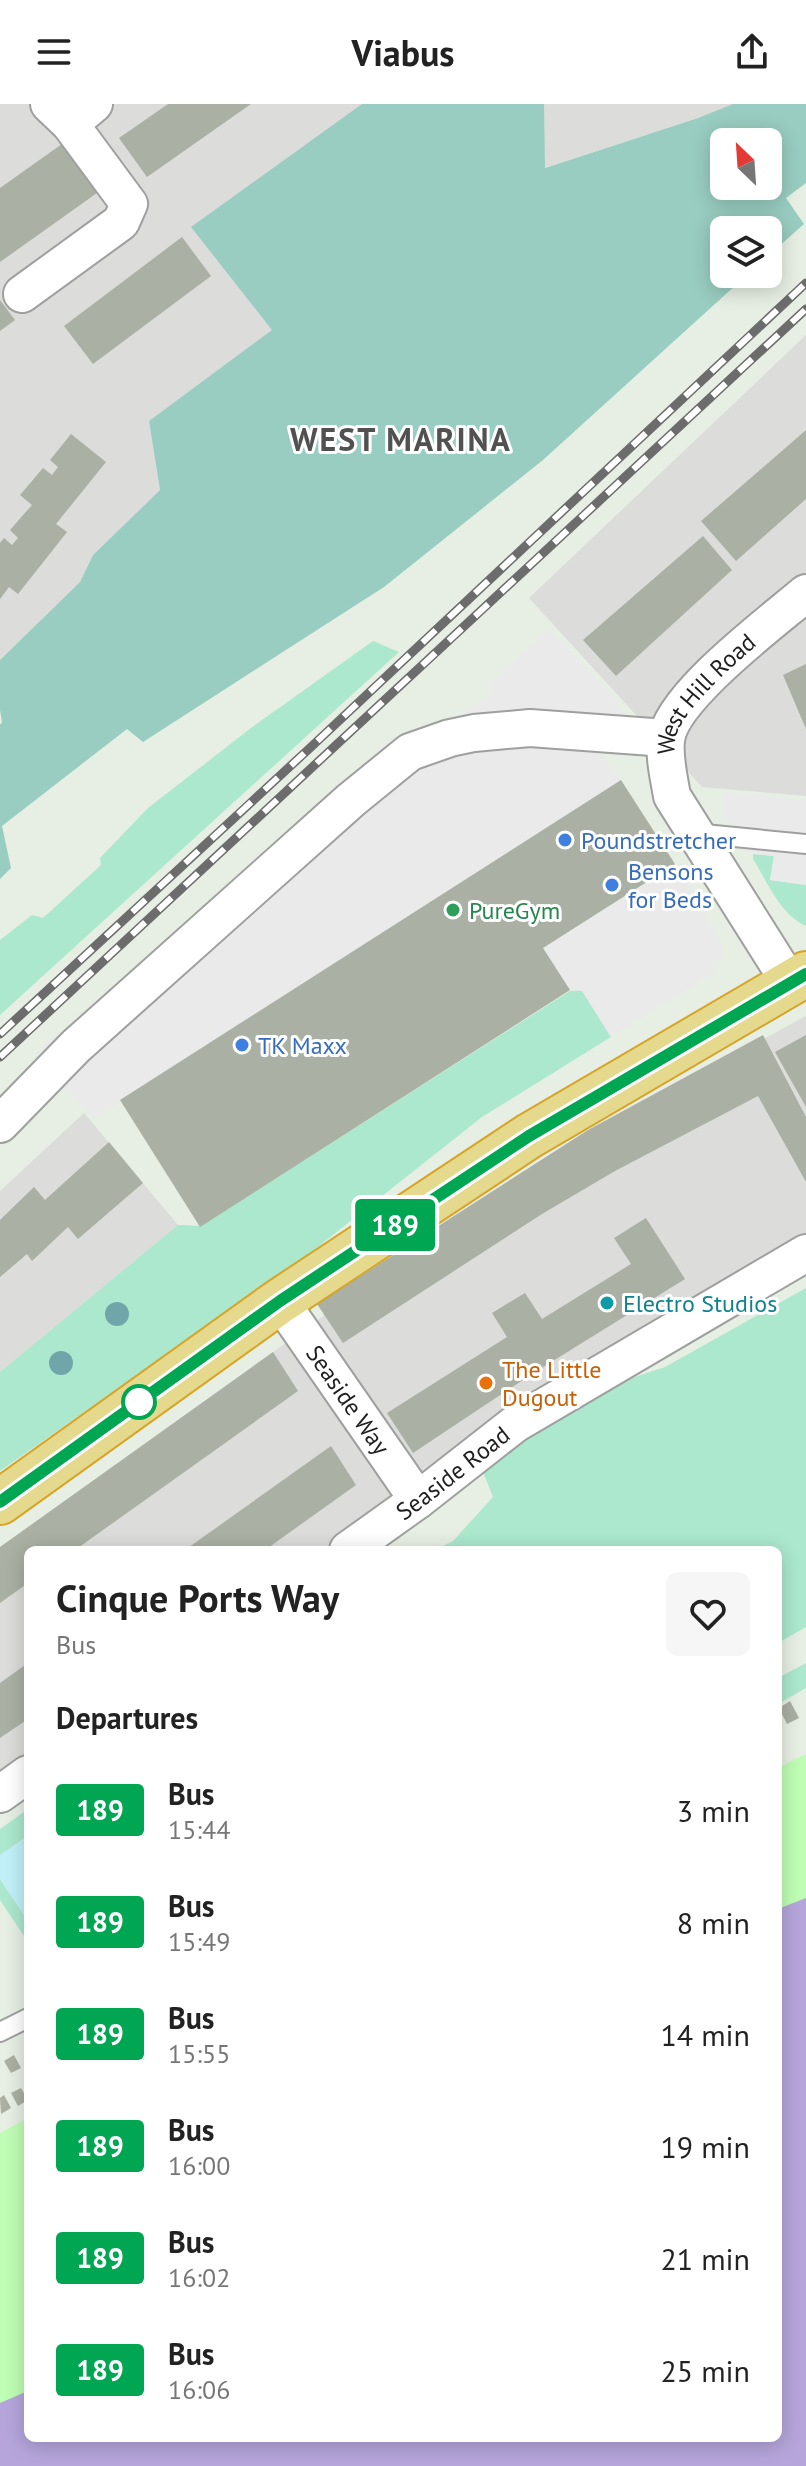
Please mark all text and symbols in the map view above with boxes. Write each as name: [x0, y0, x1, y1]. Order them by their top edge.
text: Viabus: [351, 29, 455, 76]
icon: menu: [32, 30, 76, 74]
icon: share: [730, 30, 774, 74]
north arrow: [710, 128, 782, 200]
map controls: [710, 128, 782, 288]
button: layers: [710, 216, 782, 288]
district label: WEST MARINA: [290, 418, 512, 460]
street label: West Hill Road: [650, 626, 762, 755]
place label: Poundstretcher: [581, 825, 736, 856]
marker: Poundstretcher: [556, 831, 574, 849]
place label: Bensons for Beds: [628, 856, 714, 915]
marker: Bensons for Beds: [603, 876, 621, 894]
place label: PureGym: [469, 895, 560, 926]
marker: PureGym: [444, 901, 462, 919]
place label: TK Maxx: [258, 1030, 347, 1061]
marker: TK Maxx: [233, 1036, 251, 1054]
line badge: 189: [349, 1199, 441, 1251]
text: 189: [371, 1206, 419, 1243]
place label: Electro Studios: [623, 1288, 777, 1319]
marker: Electro Studios: [598, 1294, 616, 1312]
street label: Seaside Way: [300, 1339, 397, 1460]
place label: The Little Dugout: [502, 1354, 601, 1413]
marker: The Little Dugout: [477, 1374, 495, 1392]
unlabelled marker: [122, 1385, 156, 1419]
street label: Seaside Road: [390, 1419, 516, 1527]
button: heart: [666, 1572, 750, 1656]
text: Cinque Ports Way: [56, 1573, 339, 1622]
text: Bus: [56, 1628, 96, 1661]
text: Departures: [56, 1698, 198, 1737]
text: Bus: [168, 1774, 215, 1813]
text: 189: [76, 1791, 124, 1828]
text: 3 min: [677, 1791, 750, 1830]
text: 15:44: [168, 1813, 230, 1846]
text: Bus: [168, 1886, 215, 1925]
text: 189: [76, 1903, 124, 1940]
text: 8 min: [677, 1903, 750, 1942]
text: 15:49: [168, 1925, 230, 1958]
text: Bus: [168, 1998, 215, 2037]
text: 189: [76, 2015, 124, 2052]
text: 14 min: [660, 2015, 750, 2054]
text: 15:55: [168, 2037, 230, 2070]
text: Bus: [168, 2110, 215, 2149]
text: 189: [76, 2127, 124, 2164]
text: 19 min: [660, 2127, 750, 2166]
text: 16:00: [168, 2149, 230, 2182]
text: Bus: [168, 2222, 215, 2261]
text: 189: [76, 2239, 124, 2276]
text: 21 min: [660, 2239, 750, 2278]
text: 16:02: [168, 2261, 230, 2294]
text: Bus: [168, 2334, 215, 2373]
text: 189: [76, 2351, 124, 2388]
text: 25 min: [660, 2351, 750, 2390]
text: 16:06: [168, 2373, 230, 2406]

